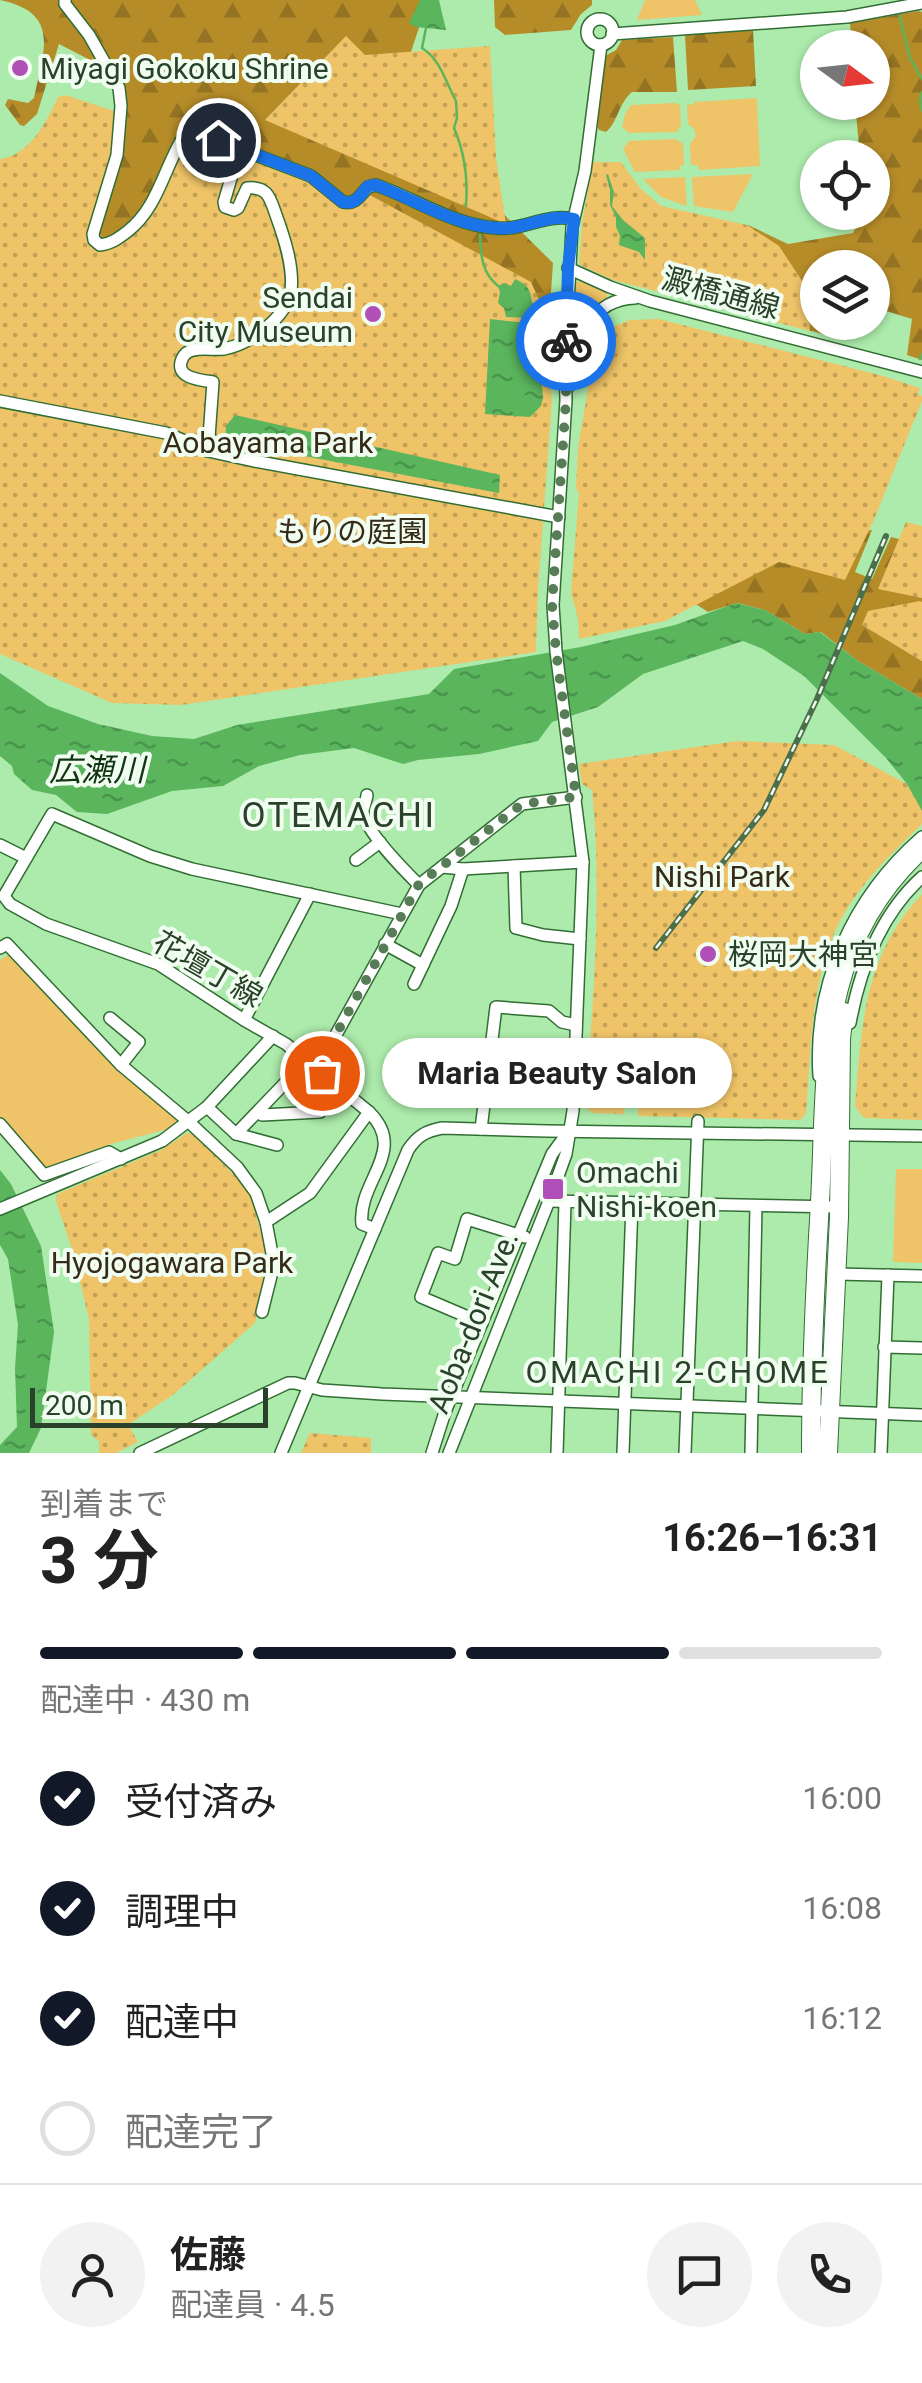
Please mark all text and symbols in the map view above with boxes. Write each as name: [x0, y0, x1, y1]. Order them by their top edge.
north arrow: [800, 30, 890, 120]
map controls: [800, 30, 890, 340]
place label: Miyagi Gokoku Shrine: [40, 51, 329, 86]
marker: Miyagi Gokoku Shrine: [9, 57, 31, 79]
pin: [176, 98, 261, 183]
icon: home: [191, 113, 246, 168]
button: locate: [800, 140, 890, 230]
button: layers: [800, 250, 890, 340]
street label: 澱橋通線: [659, 261, 783, 325]
place label: Sendai City Museum: [178, 280, 353, 349]
courier: [516, 291, 616, 391]
marker: Sendai City Museum: [362, 303, 384, 325]
icon: bike: [539, 314, 594, 369]
park label: Aobayama Park: [163, 425, 374, 460]
park label: もりの庭園: [277, 514, 427, 549]
water label: 広瀬川: [49, 751, 148, 789]
district label: OTEMACHI: [241, 795, 437, 836]
park label: Nishi Park: [654, 859, 791, 894]
street label: 花壇丁線: [147, 924, 269, 1014]
place label: 桜岡大神宮: [728, 937, 878, 972]
marker: 桜岡大神宮: [697, 943, 719, 965]
pin: [280, 1031, 365, 1116]
callout: Maria Beauty Salon: [382, 1038, 732, 1108]
icon: bag: [295, 1046, 350, 1101]
text: Maria Beauty Salon: [417, 1054, 697, 1092]
place label: Omachi Nishi-koen: [576, 1155, 717, 1224]
marker: Omachi Nishi-koen: [540, 1176, 566, 1202]
street label: Aoba-dori Ave.: [420, 1226, 526, 1418]
park label: Hyojogawara Park: [51, 1245, 294, 1280]
district label: OMACHI 2-CHOME: [526, 1353, 830, 1391]
scale bar: [30, 1383, 268, 1428]
text: 200 m: [45, 1389, 124, 1422]
text: 到着まで: [40, 1485, 168, 1523]
text: 16:26–16:31: [662, 1516, 882, 1560]
text: 3 分: [40, 1523, 158, 1599]
text: 配達中 · 430 m: [40, 1681, 250, 1719]
icon: check: [40, 1771, 95, 1826]
text: 16:00: [802, 1779, 882, 1817]
text: 受付済み: [125, 1780, 277, 1824]
icon: check: [40, 1881, 95, 1936]
text: 16:08: [802, 1889, 882, 1927]
text: 調理中: [125, 1890, 239, 1934]
icon: check: [40, 1991, 95, 2046]
text: 16:12: [802, 1999, 882, 2037]
text: 配達中: [125, 2000, 239, 2044]
text: 配達完了: [125, 2110, 277, 2154]
button: person: [40, 2222, 145, 2327]
button: chat: [647, 2222, 752, 2327]
button: phone: [777, 2222, 882, 2327]
text: 佐藤: [170, 2233, 246, 2277]
text: 配達員 · 4.5: [170, 2286, 335, 2324]

